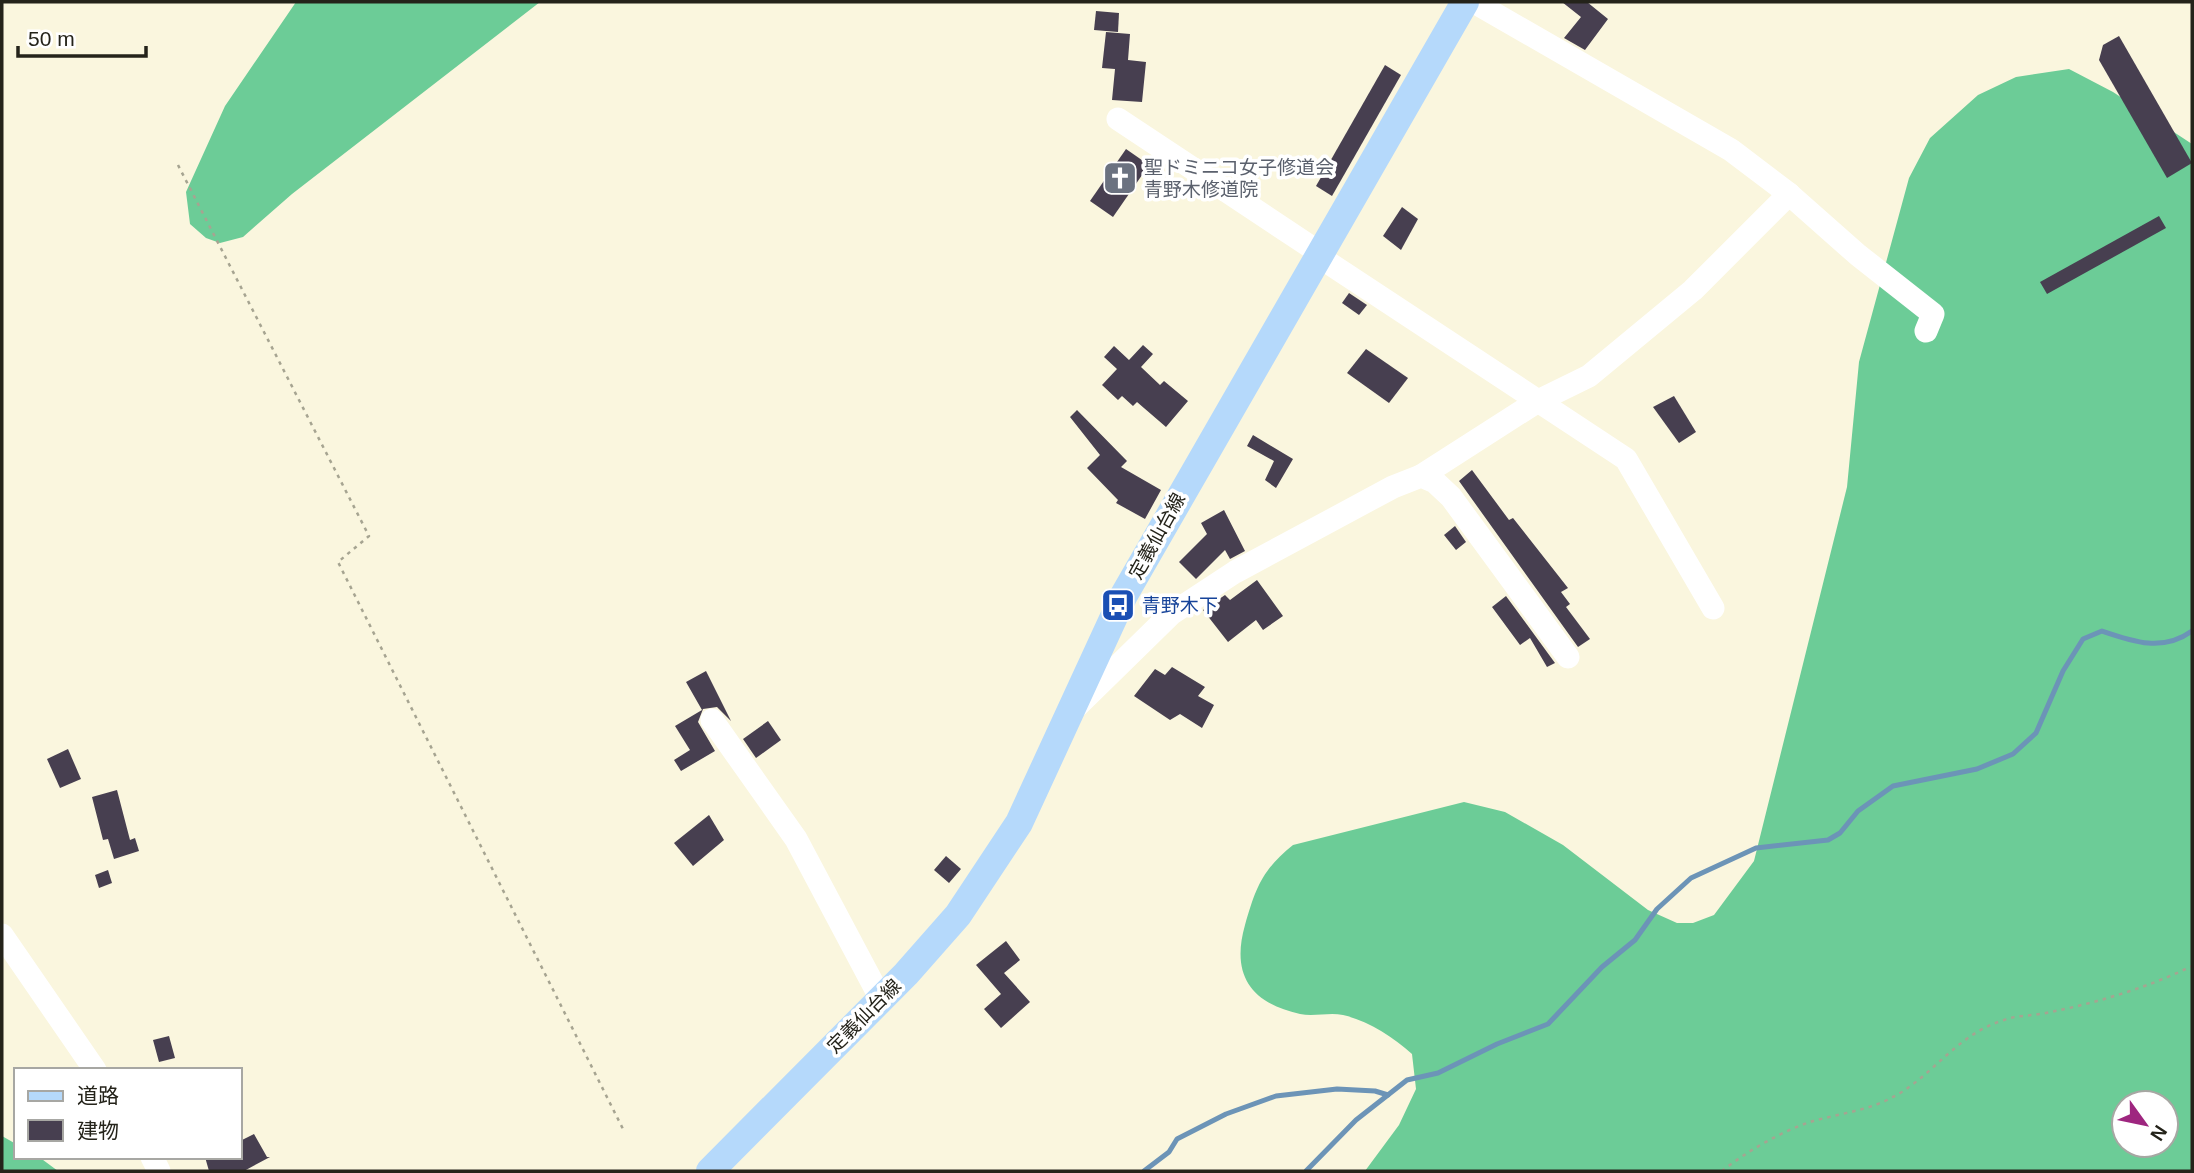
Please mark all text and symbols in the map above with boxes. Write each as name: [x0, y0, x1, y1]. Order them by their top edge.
scale bar: [18, 14, 145, 58]
text: 50 m: [28, 27, 75, 50]
place label: 聖ドミニコ女子修道会 青野木修道院: [1144, 157, 1334, 200]
church icon: 聖ドミニコ女子修道会 青野木修道院: [1101, 159, 1139, 197]
street label: 定義仙台線: [1125, 489, 1189, 583]
bus stop icon: 青野木下: [1099, 586, 1137, 624]
place label: 青野木下: [1142, 595, 1218, 616]
street label: 定義仙台線: [823, 975, 905, 1057]
legend: [14, 1068, 242, 1159]
text: 道路: [77, 1084, 119, 1107]
north arrow: [2110, 1089, 2180, 1159]
text: 建物: [77, 1119, 119, 1142]
text: N: [2146, 1122, 2171, 1144]

